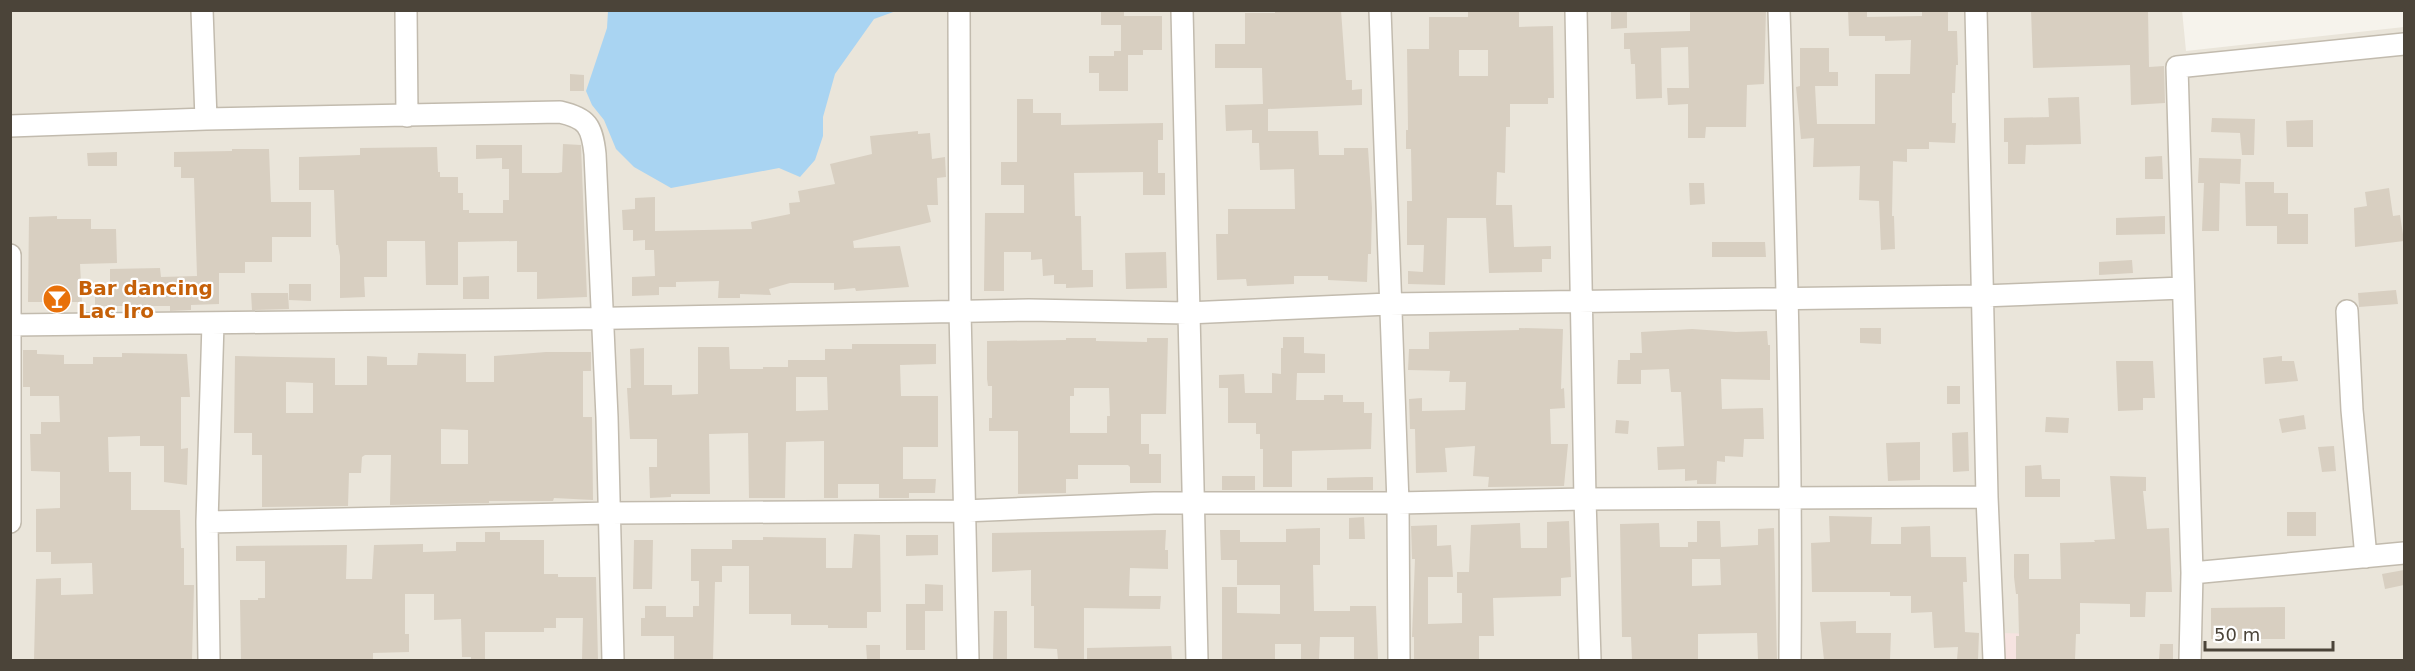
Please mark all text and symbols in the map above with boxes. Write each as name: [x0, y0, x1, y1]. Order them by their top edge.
place label: Bar dancing Lac Iro: [78, 276, 213, 323]
bar icon: Bar dancing Lac Iro: [41, 283, 73, 315]
scale bar: [2205, 614, 2332, 652]
text: 50 m: [2214, 624, 2260, 645]

